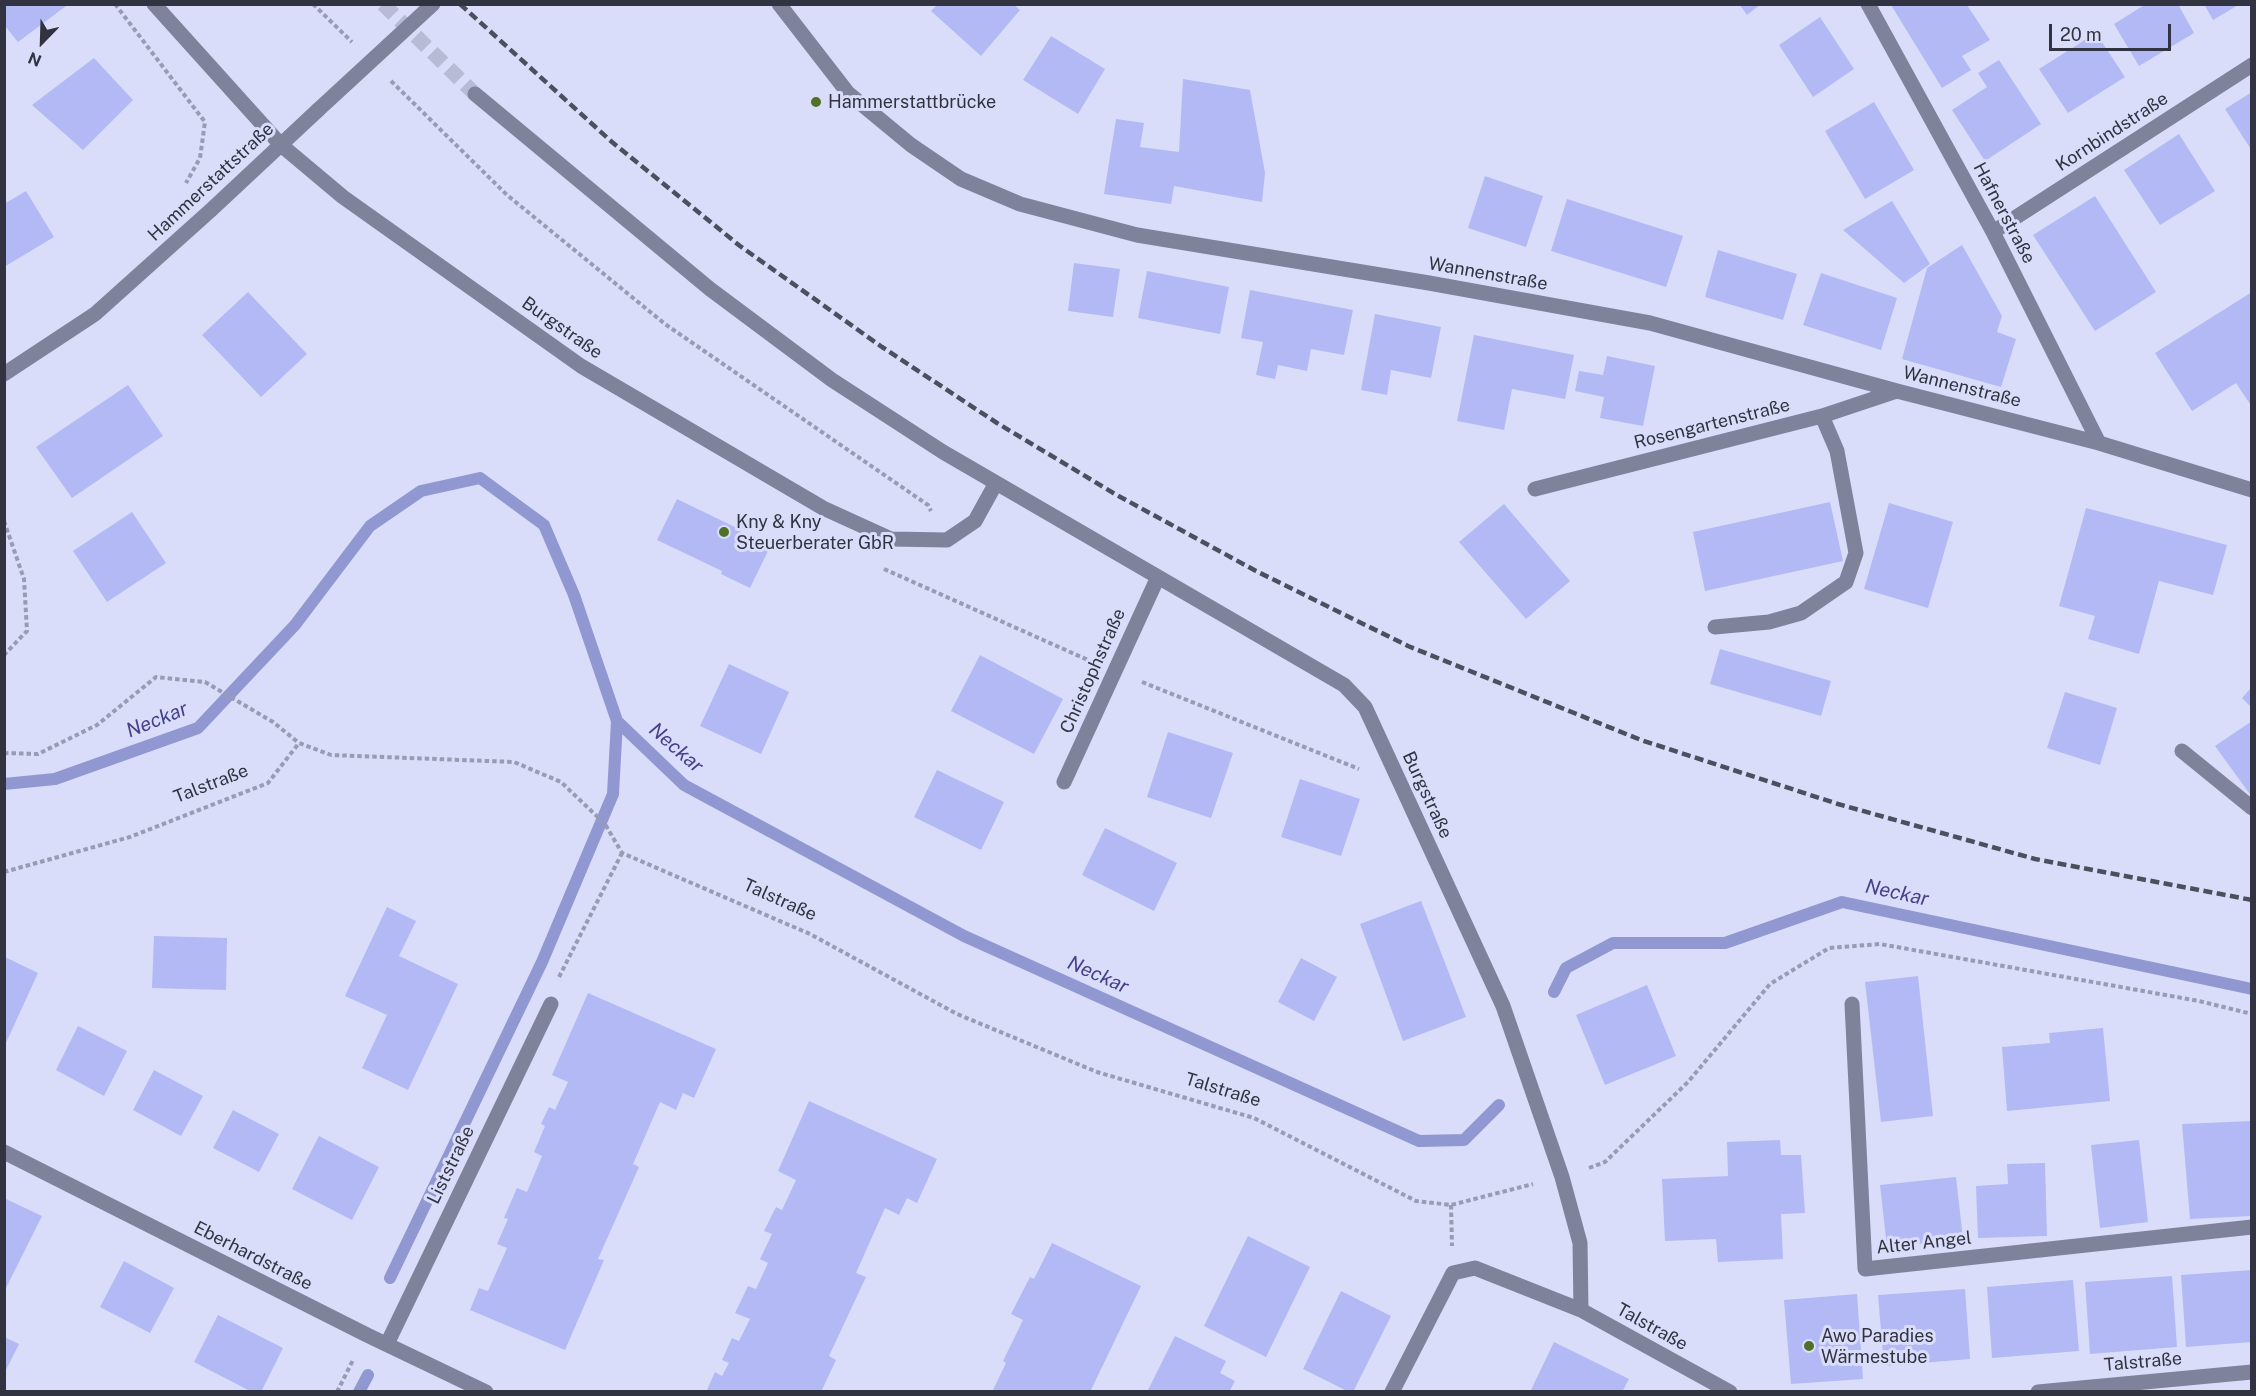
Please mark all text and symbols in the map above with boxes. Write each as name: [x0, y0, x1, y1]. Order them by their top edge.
north arrow: [12, 12, 72, 72]
scale bar: [2052, 12, 2174, 50]
text: 20 m: [2060, 24, 2102, 45]
text: N: [25, 48, 44, 70]
street label: Kornbindstraße: [2052, 88, 2172, 176]
place label: Hammerstattbrücke: [828, 91, 996, 113]
marker: Hammerstattbrücke: [809, 95, 823, 109]
street label: Hammerstattstraße: [144, 118, 278, 246]
street label: Hafnerstraße: [1968, 159, 2040, 267]
street label: Wannenstraße: [1427, 253, 1549, 295]
street label: Burgstraße: [517, 292, 607, 364]
street label: Wannenstraße: [1901, 362, 2023, 412]
street label: Rosengartenstraße: [1632, 394, 1792, 454]
place label: Kny & Kny Steuerberater GbR: [736, 511, 894, 554]
marker: Kny & Kny Steuerberater GbR: [717, 525, 731, 539]
street label: Christophstraße: [1056, 605, 1130, 737]
water label: Neckar: [123, 697, 191, 743]
water label: Neckar: [644, 718, 708, 778]
street label: Burgstraße: [1397, 748, 1457, 842]
street label: Talstraße: [171, 760, 251, 808]
street label: Talstraße: [740, 874, 820, 926]
water label: Neckar: [1863, 875, 1931, 911]
water label: Neckar: [1064, 951, 1132, 999]
street label: Talstraße: [1182, 1068, 1264, 1112]
street label: Liststraße: [423, 1122, 479, 1208]
street label: Eberhardstraße: [190, 1217, 316, 1295]
street label: Alter Angel: [1875, 1227, 1973, 1259]
street label: Talstraße: [1613, 1299, 1691, 1355]
place label: Awo Paradies Wärmestube: [1821, 1325, 1934, 1368]
marker: Awo Paradies Wärmestube: [1802, 1339, 1816, 1353]
street label: Talstraße: [2103, 1348, 2183, 1376]

